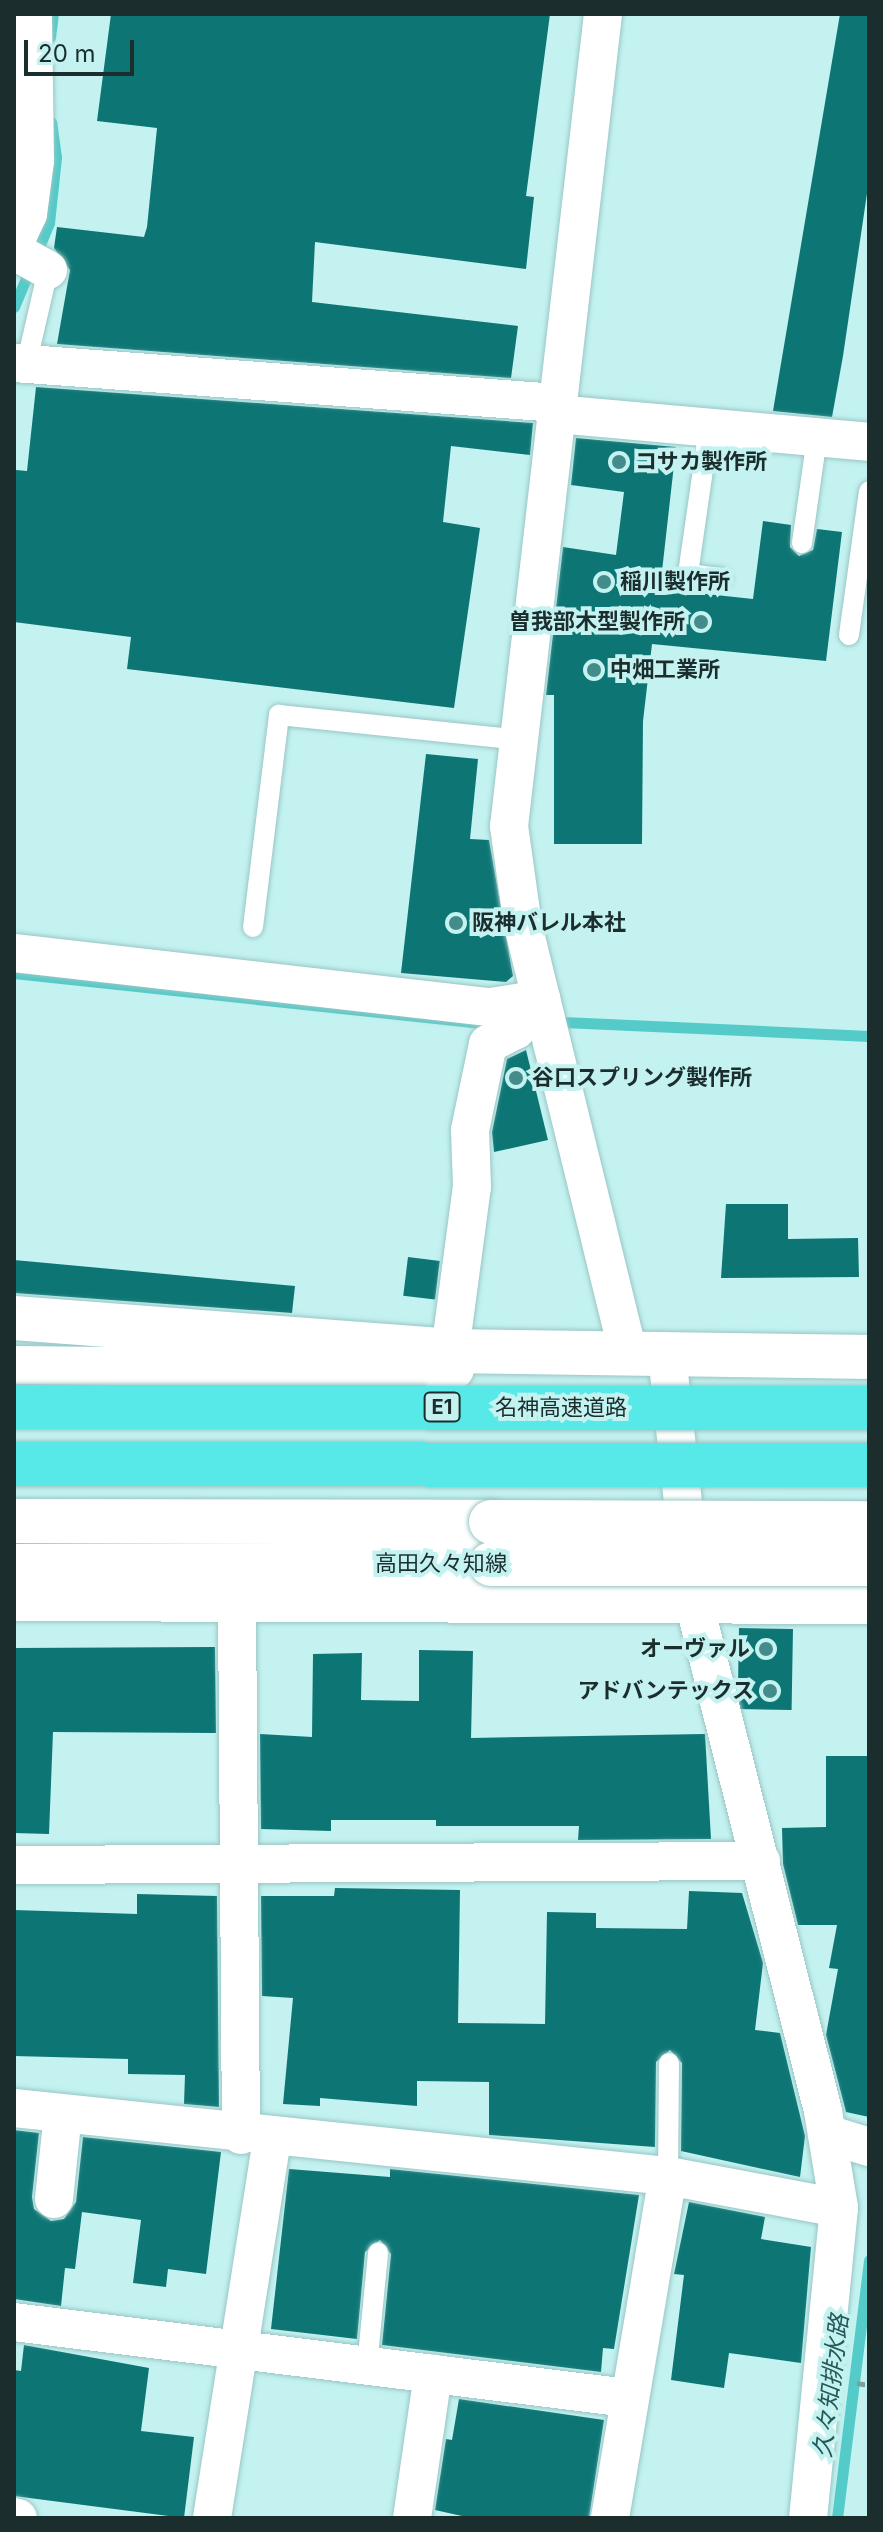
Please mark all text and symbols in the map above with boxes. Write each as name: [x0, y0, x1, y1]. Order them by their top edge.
scale bar: [28, 24, 138, 74]
text: 20 m: [38, 39, 96, 68]
place label: コサカ製作所: [635, 449, 767, 475]
marker: コサカ製作所: [610, 453, 628, 471]
place label: 稲川製作所: [620, 569, 730, 595]
marker: 稲川製作所: [595, 573, 613, 591]
place label: 曽我部木型製作所: [509, 609, 685, 635]
marker: 曽我部木型製作所: [692, 613, 710, 631]
place label: 中畑工業所: [610, 657, 720, 683]
marker: 中畑工業所: [585, 661, 603, 679]
place label: 阪神バレル本社: [472, 910, 626, 936]
marker: 阪神バレル本社: [447, 914, 465, 932]
place label: 谷口スプリング製作所: [532, 1065, 752, 1091]
marker: 谷口スプリング製作所: [507, 1069, 525, 1087]
road number: E1: [422, 1391, 462, 1423]
street label: 名神高速道路: [495, 1395, 627, 1421]
street label: 高田久々知線: [375, 1551, 507, 1577]
place label: オーヴァル: [640, 1636, 750, 1662]
marker: オーヴァル: [757, 1640, 775, 1658]
place label: アドバンテックス: [578, 1678, 754, 1704]
marker: アドバンテックス: [761, 1682, 779, 1700]
water label: 久々知排水路: [808, 2313, 854, 2459]

